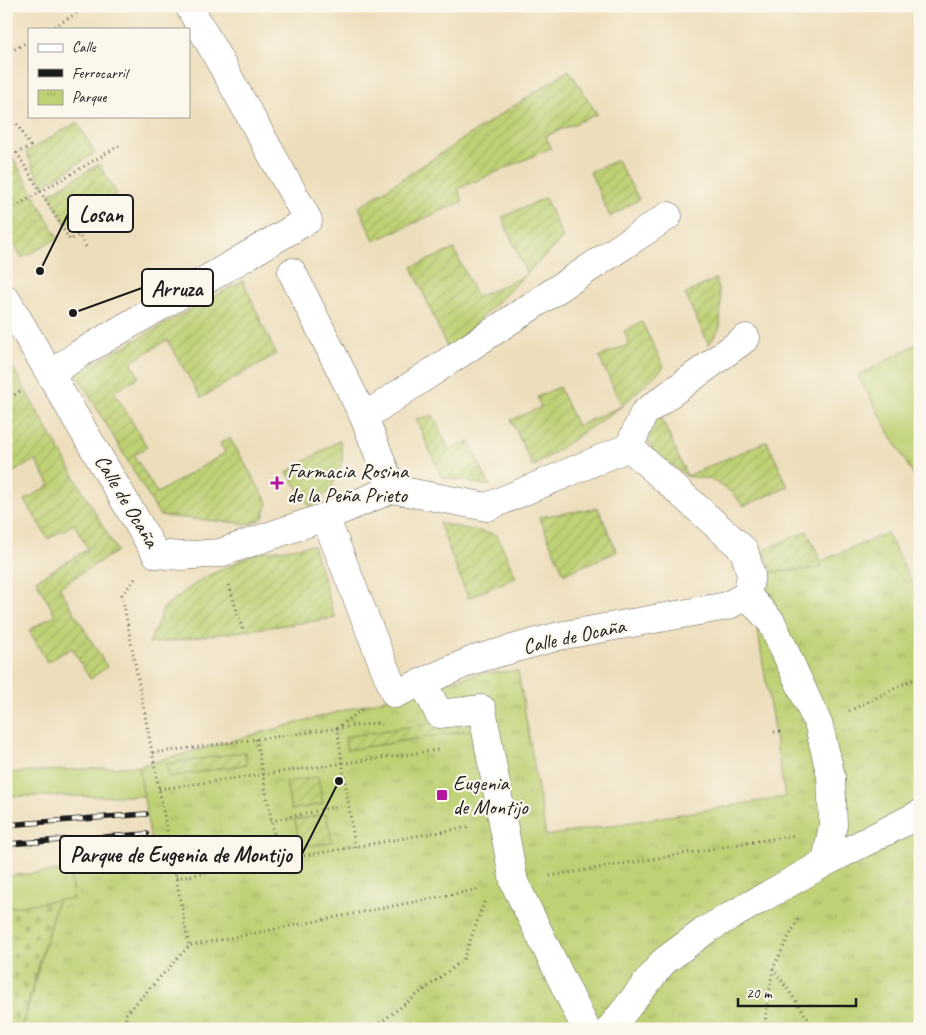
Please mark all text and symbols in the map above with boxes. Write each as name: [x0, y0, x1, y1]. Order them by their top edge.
legend: [28, 28, 190, 118]
text: Calle: [72, 38, 97, 57]
text: Ferrocarril: [72, 64, 130, 83]
text: Parque: [72, 88, 108, 107]
callout: Losan: [68, 195, 133, 232]
text: Losan: [79, 201, 124, 229]
callout: Arruza: [142, 269, 213, 306]
text: Arruza: [152, 275, 204, 303]
street label: Calle de Ocaña: [89, 450, 166, 554]
place label: Farmacia Rosina de la Peña Prieto: [287, 458, 410, 508]
marker: Farmacia Rosina de la Peña Prieto: [271, 477, 283, 489]
street label: Calle de Ocaña: [520, 612, 629, 660]
place label: Eugenia de Montijo: [453, 770, 529, 820]
marker: Eugenia de Montijo: [435, 788, 449, 802]
callout: Parque de Eugenia de Montijo: [60, 836, 302, 873]
text: Parque de Eugenia de Montijo: [70, 841, 294, 869]
scale bar: [738, 975, 856, 1007]
text: 20 m: [746, 984, 773, 1003]

